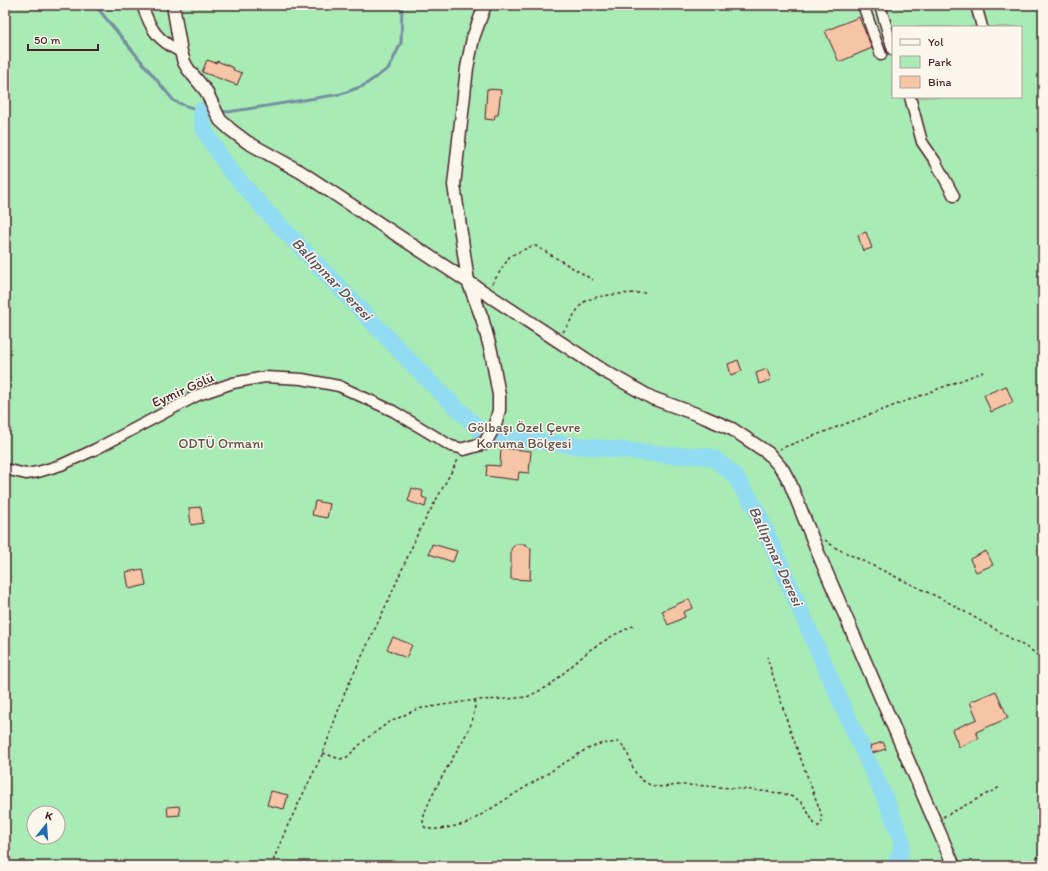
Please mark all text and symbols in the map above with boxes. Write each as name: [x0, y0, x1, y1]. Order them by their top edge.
scale bar: [28, 26, 98, 52]
legend: [892, 26, 1022, 98]
text: 50 m: [34, 33, 60, 47]
text: Yol: [928, 35, 944, 49]
text: Park: [928, 55, 952, 69]
text: Bina: [928, 75, 952, 89]
water label: Ballıpınar Deresi: [288, 234, 377, 326]
street label: Eymir Gölü: [149, 369, 217, 411]
park label: Gölbaşı Özel Çevre Koruma Bölgesi: [467, 419, 581, 452]
park label: ODTÜ Ormanı: [178, 435, 264, 452]
water label: Ballıpınar Deresi: [745, 503, 808, 611]
north arrow: [26, 805, 66, 845]
text: K: [44, 809, 55, 823]

